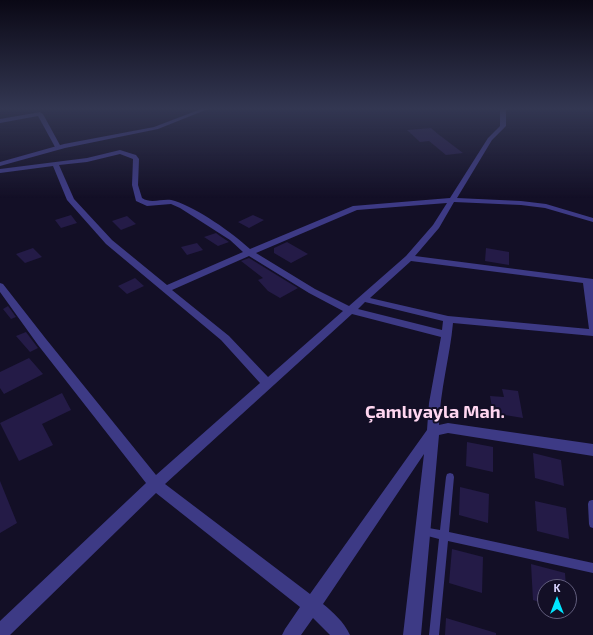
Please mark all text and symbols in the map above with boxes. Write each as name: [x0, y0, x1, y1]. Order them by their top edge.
district label: Çamlıyayla Mah.: [365, 401, 505, 423]
north arrow: [537, 579, 577, 619]
text: K: [554, 581, 560, 594]

